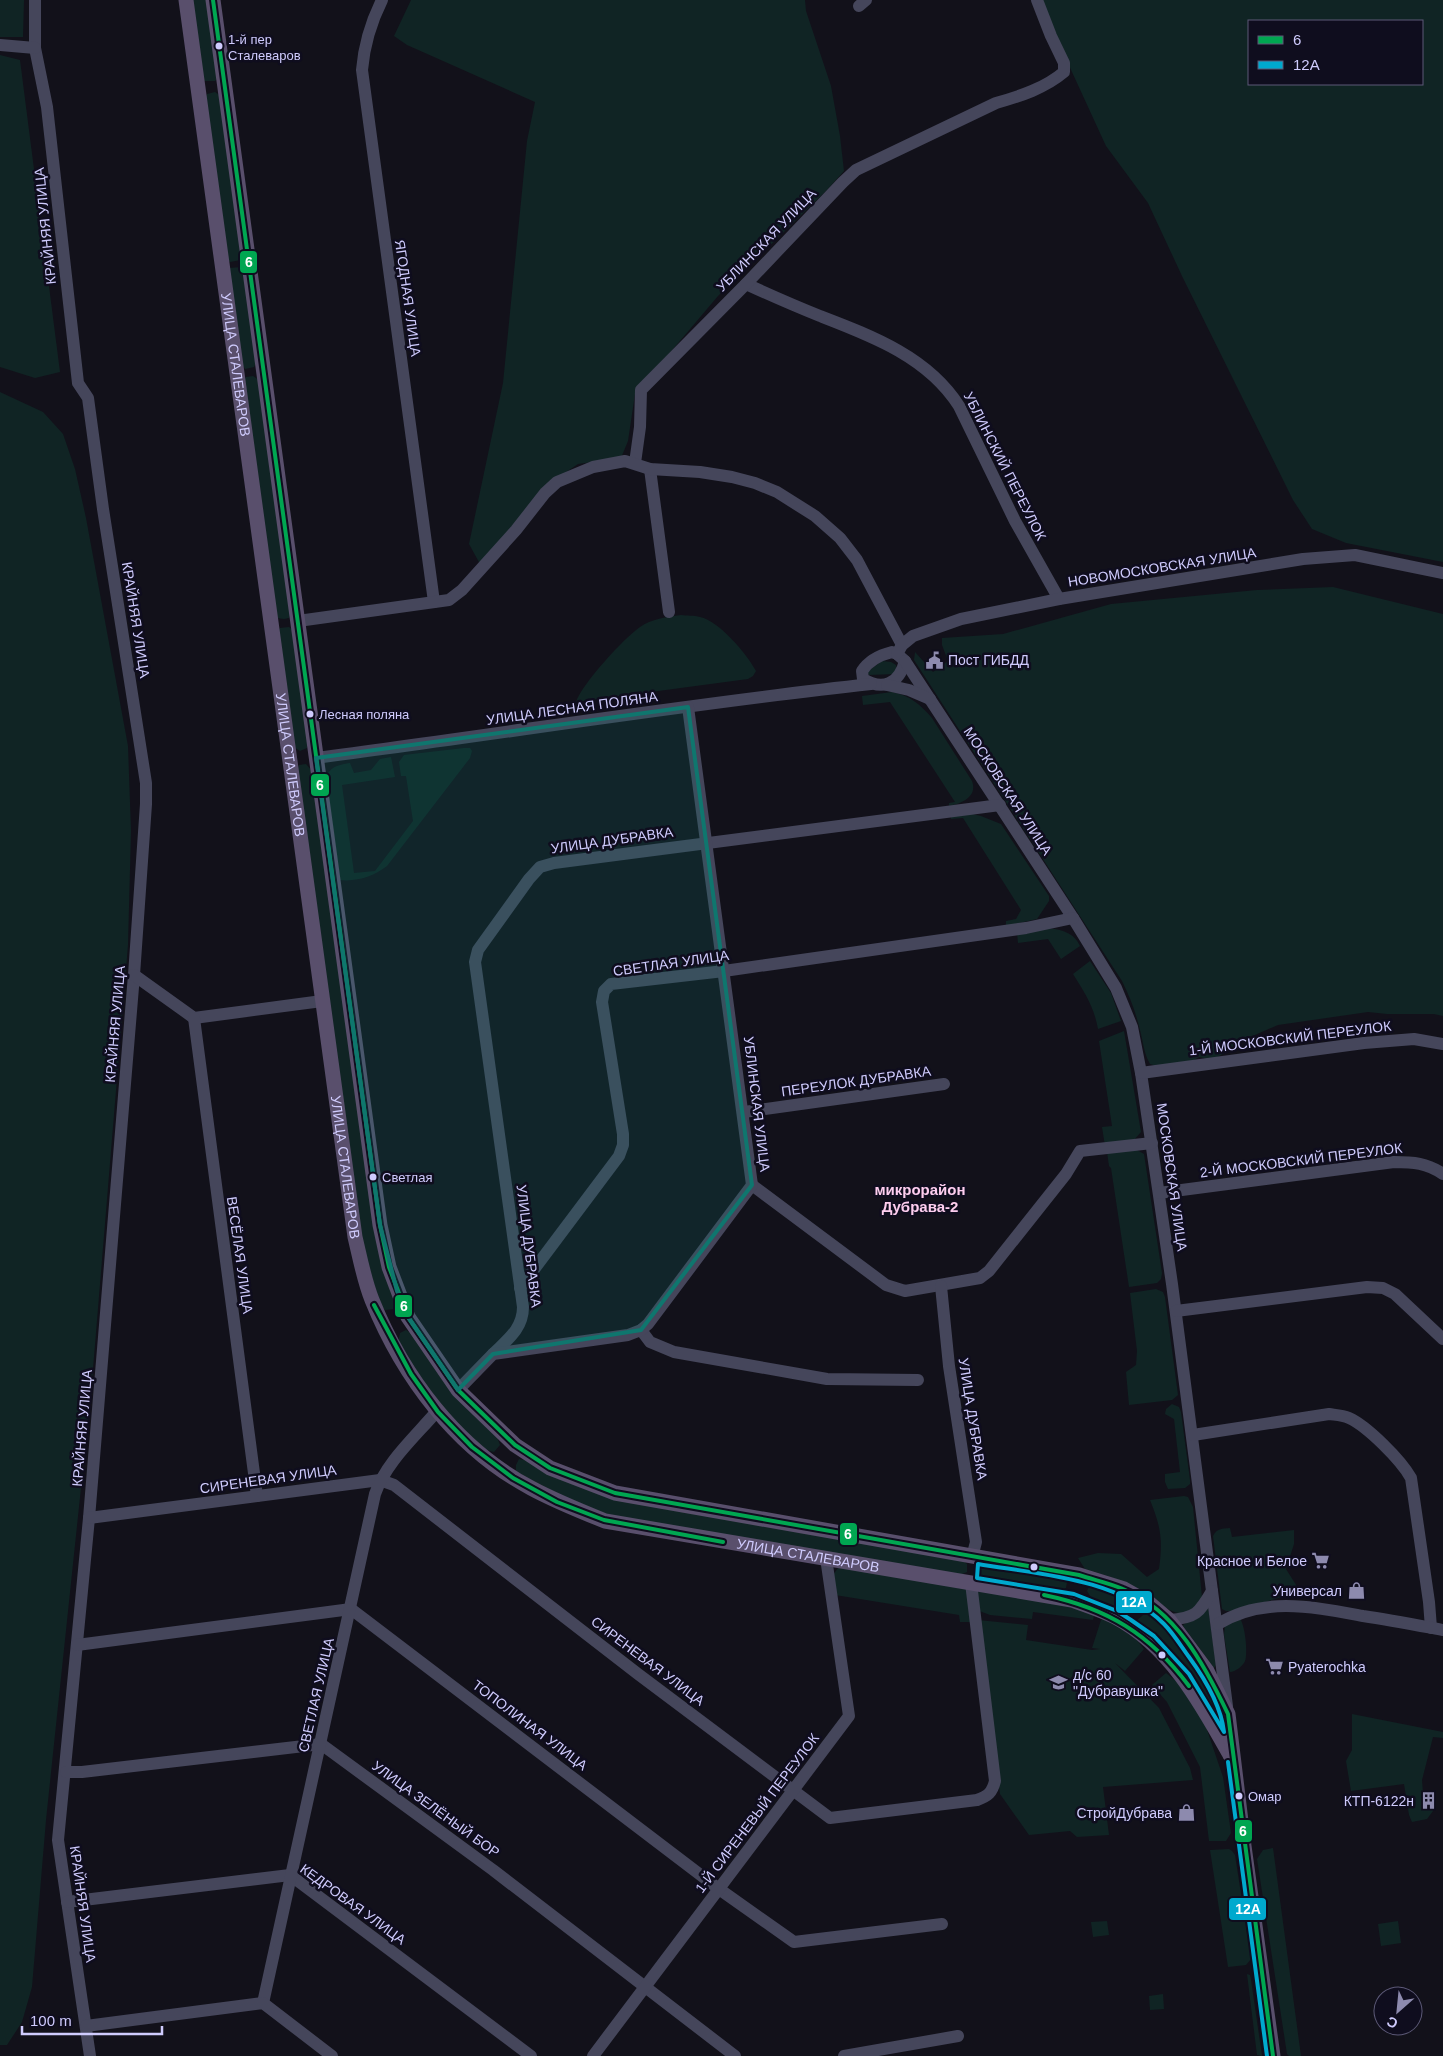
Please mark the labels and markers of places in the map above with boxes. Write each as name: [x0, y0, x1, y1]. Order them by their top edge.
place label: 1-й пер Сталеваров: [228, 32, 301, 63]
marker: 1-й пер Сталеваров: [214, 41, 224, 51]
public building icon: Пост ГИБДД: [924, 650, 944, 670]
place label: Пост ГИБДД: [948, 652, 1029, 668]
place label: Лесная поляна: [319, 707, 410, 722]
marker: Лесная поляна: [305, 709, 315, 719]
place label: Светлая: [382, 1170, 432, 1185]
marker: Светлая: [368, 1172, 378, 1182]
supermarket icon: Красное и Белое: [1311, 1551, 1331, 1571]
place label: Красное и Белое: [1197, 1553, 1307, 1569]
unlabelled marker: [1029, 1562, 1039, 1572]
shop icon: Универсал: [1346, 1581, 1366, 1601]
place label: Универсал: [1272, 1583, 1342, 1599]
unlabelled marker: [1157, 1650, 1167, 1660]
supermarket icon: Pyaterochka: [1264, 1657, 1284, 1677]
place label: Pyaterochka: [1288, 1659, 1366, 1675]
place label: д/с 60 "Дубравушка": [1073, 1667, 1163, 1699]
school or university icon: д/с 60 "Дубравушка": [1049, 1673, 1069, 1693]
place label: Омар: [1248, 1789, 1282, 1804]
marker: Омар: [1234, 1791, 1244, 1801]
building icon: КТП-6122н: [1418, 1791, 1438, 1811]
place label: КТП-6122н: [1344, 1793, 1414, 1809]
shop icon: СтройДубрава: [1176, 1803, 1196, 1823]
place label: СтройДубрава: [1076, 1805, 1172, 1821]

